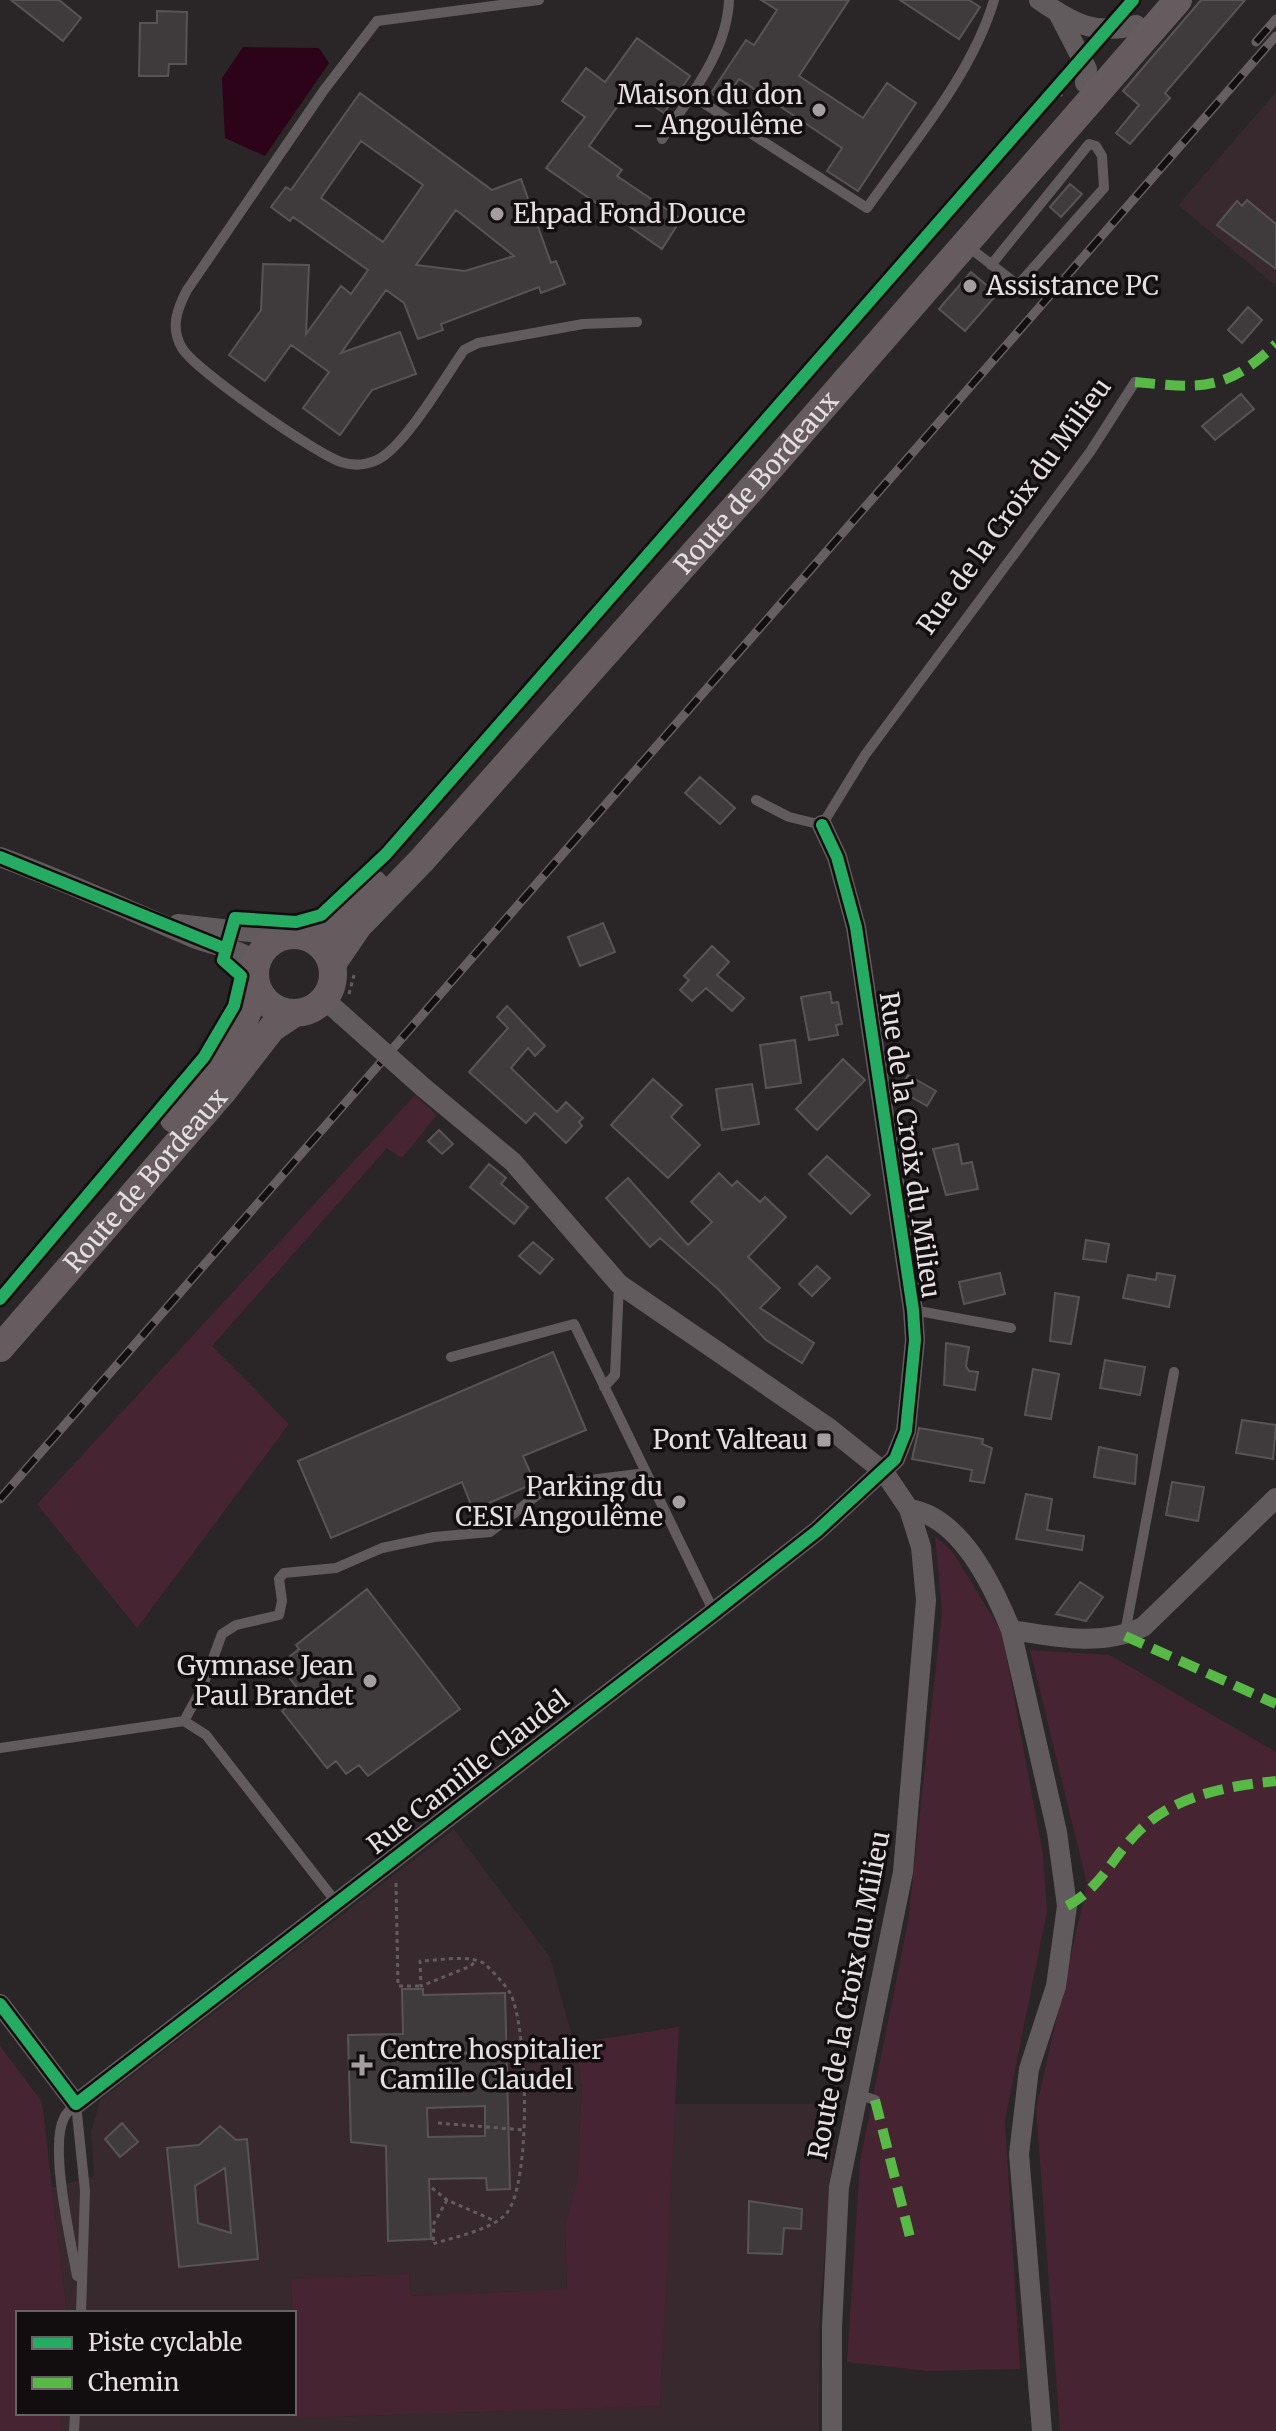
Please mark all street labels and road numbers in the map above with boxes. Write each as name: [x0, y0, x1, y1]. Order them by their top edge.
street label: Rue de la Croix du Milieu: [909, 371, 1118, 640]
street label: Route de Bordeaux: [667, 384, 846, 581]
street label: Rue de la Croix du Milieu: [873, 990, 948, 1300]
street label: Route de Bordeaux: [56, 1081, 234, 1279]
street label: Rue Camille Claudel: [360, 1683, 575, 1861]
street label: Route de la Croix du Milieu: [800, 1828, 897, 2162]

